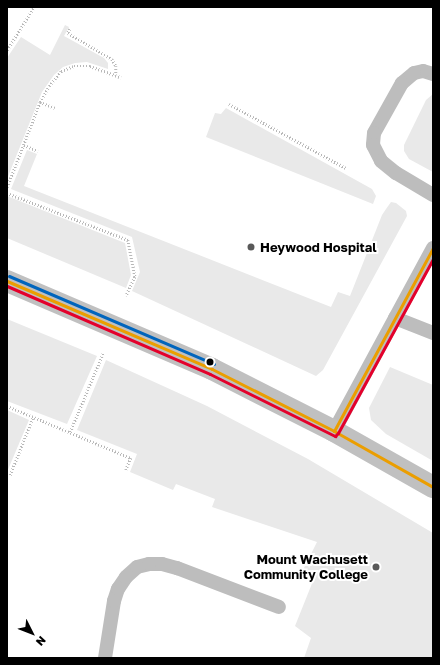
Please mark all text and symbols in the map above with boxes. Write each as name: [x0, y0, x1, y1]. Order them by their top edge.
place label: Heywood Hospital: [260, 239, 377, 255]
marker: Heywood Hospital: [245, 241, 257, 253]
unlabelled marker: [205, 357, 215, 367]
place label: Mount Wachusett Community College: [244, 552, 368, 583]
marker: Mount Wachusett Community College: [371, 562, 381, 572]
north arrow: [12, 613, 52, 653]
text: N: [34, 634, 49, 649]

